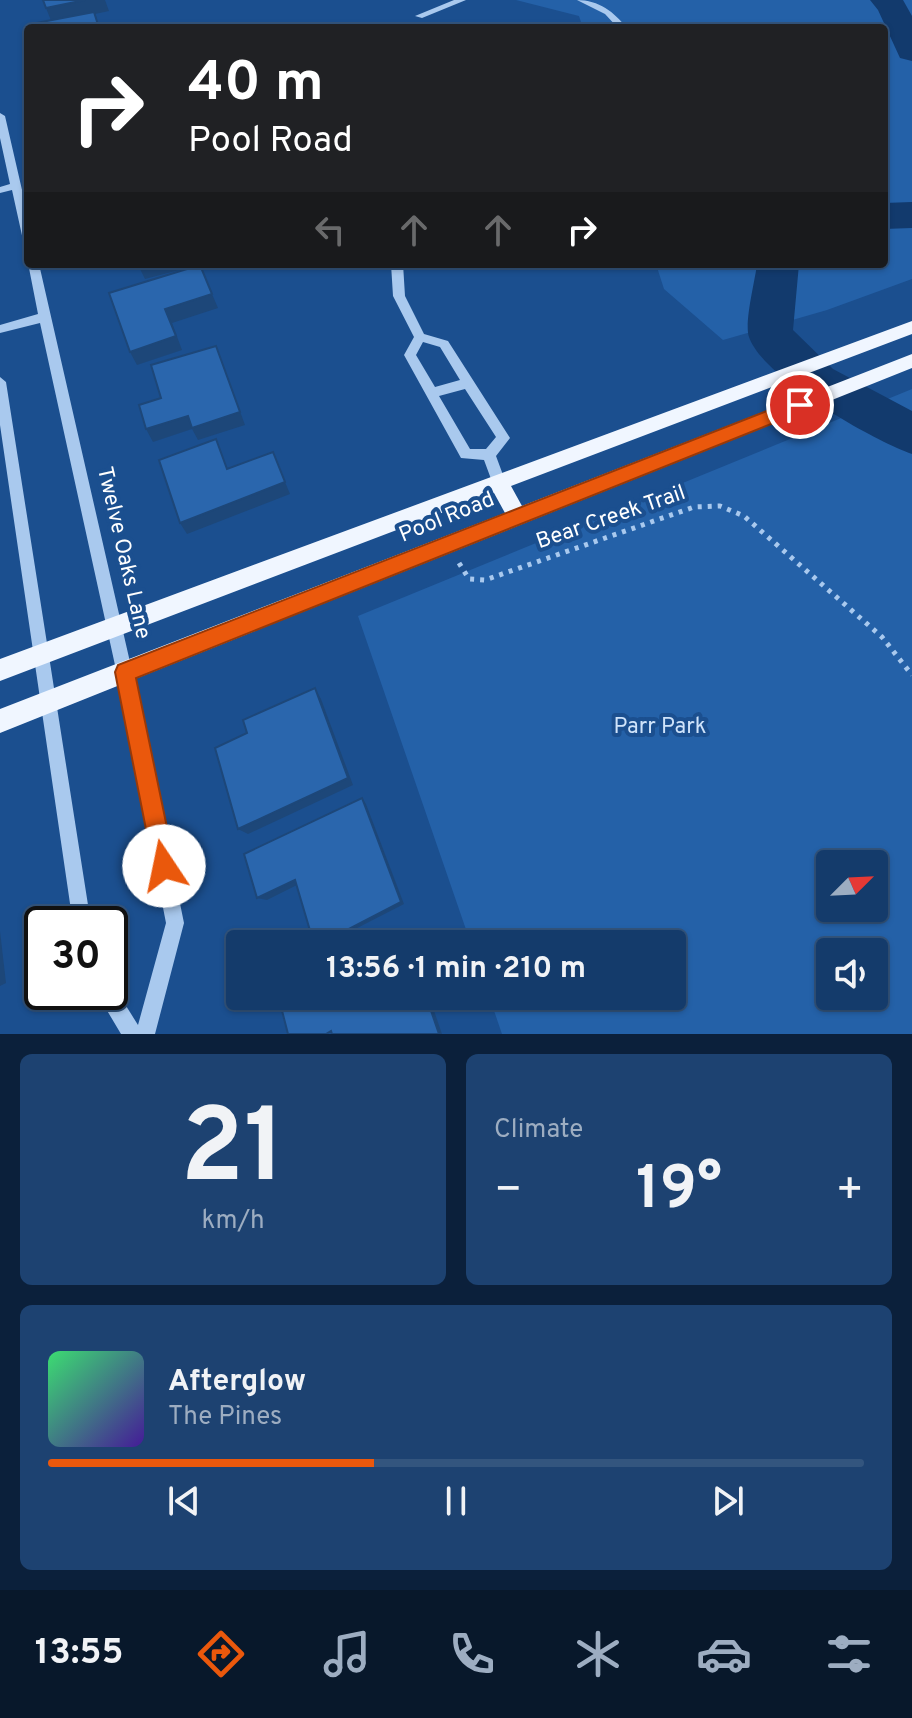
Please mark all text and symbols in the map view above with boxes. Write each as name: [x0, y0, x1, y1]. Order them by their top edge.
text: 40 m: [188, 50, 324, 120]
icon: right: [56, 56, 160, 160]
text: Pool Road: [188, 119, 353, 165]
icon: left: [308, 208, 352, 252]
icon: ahead: [392, 208, 436, 252]
icon: ahead: [476, 208, 520, 252]
icon: right: [560, 208, 604, 252]
pin: [766, 371, 834, 439]
icon: arrive: [778, 383, 822, 427]
street label: Twelve Oaks Lane: [90, 464, 156, 642]
street label: Bear Creek Trail: [533, 480, 689, 556]
street label: Pool Road: [395, 487, 499, 549]
park label: Parr Park: [614, 714, 706, 741]
position arrow: [122, 824, 206, 908]
north arrow: [816, 850, 888, 922]
map controls: [816, 850, 888, 1010]
speed limit sign: 30: [24, 906, 128, 1010]
button: sound: [816, 938, 888, 1010]
text: 13:56 · 1 min · 210 m: [326, 951, 586, 988]
text: 21: [180, 1087, 286, 1219]
text: Climate: [494, 1114, 583, 1147]
text: 19°: [636, 1154, 722, 1230]
text: −: [494, 1164, 522, 1220]
text: +: [836, 1164, 864, 1220]
text: km/h: [201, 1205, 265, 1238]
text: Afterglow: [168, 1364, 306, 1401]
text: The Pines: [168, 1401, 282, 1434]
icon: previous: [162, 1479, 206, 1523]
icon: pause: [434, 1479, 478, 1523]
icon: next: [706, 1479, 750, 1523]
icon: directions: [193, 1626, 249, 1682]
icon: music: [319, 1626, 375, 1682]
icon: phone: [444, 1626, 500, 1682]
icon: climate: [570, 1626, 626, 1682]
icon: car: [696, 1626, 752, 1682]
icon: filters: [821, 1626, 877, 1682]
text: 13:55: [35, 1631, 124, 1677]

